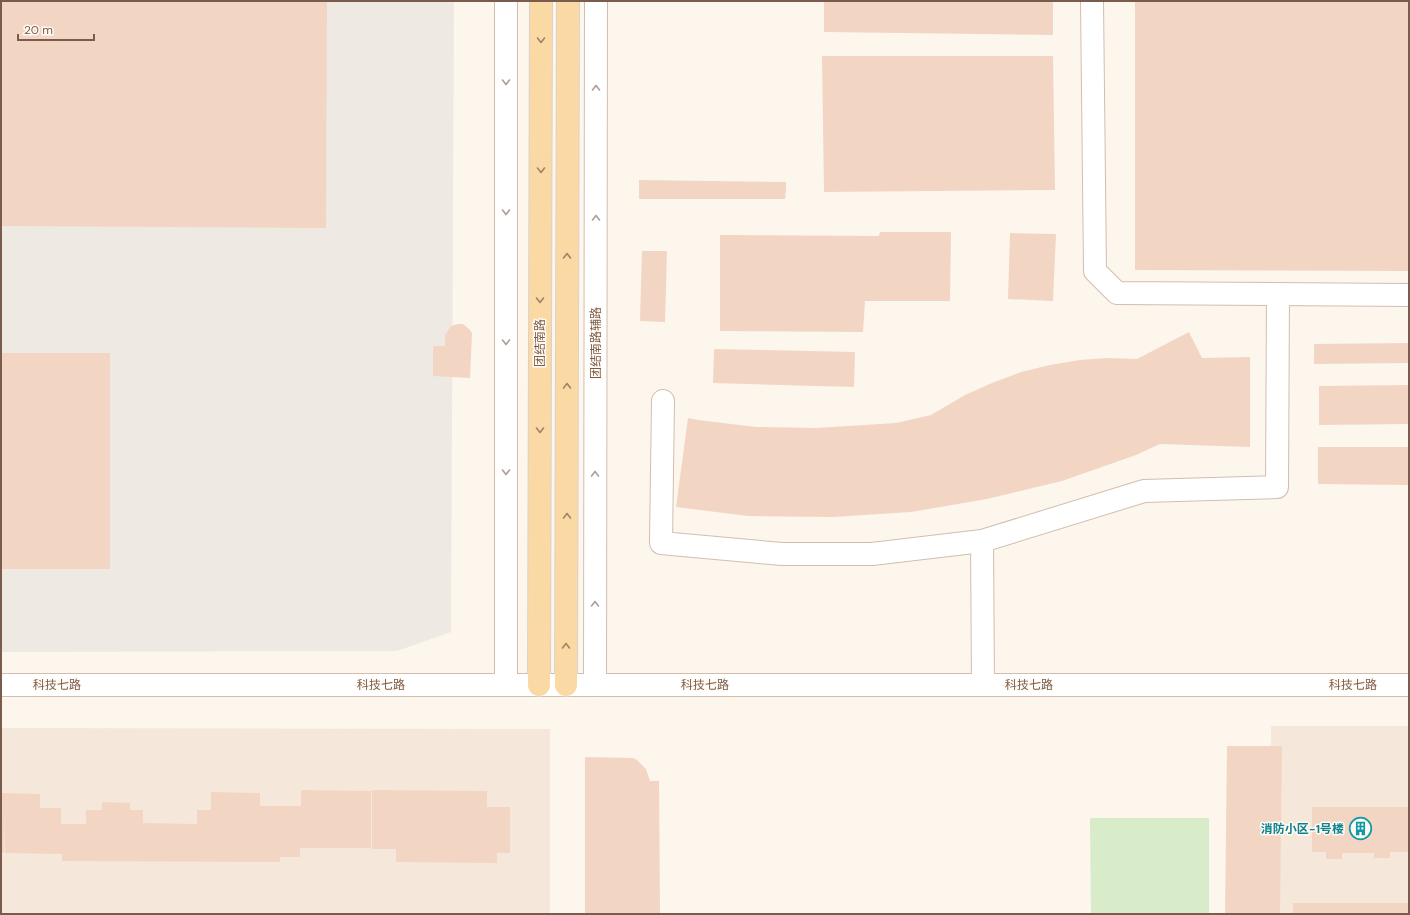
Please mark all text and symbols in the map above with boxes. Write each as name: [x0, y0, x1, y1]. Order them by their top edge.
scale bar: [18, 16, 94, 42]
text: 20 m: [24, 22, 53, 38]
one-way arrow: [537, 37, 545, 43]
one-way arrow: [502, 79, 510, 85]
one-way arrow: [592, 85, 600, 91]
one-way arrow: [537, 167, 545, 173]
one-way arrow: [502, 209, 510, 215]
one-way arrow: [592, 215, 600, 221]
one-way arrow: [563, 253, 571, 259]
one-way arrow: [536, 297, 544, 303]
street label: 团结南路辅路: [588, 307, 604, 379]
street label: 团结南路: [532, 319, 548, 367]
one-way arrow: [502, 339, 510, 345]
one-way arrow: [563, 383, 571, 389]
one-way arrow: [535, 427, 544, 433]
one-way arrow: [502, 469, 510, 475]
one-way arrow: [591, 471, 599, 477]
one-way arrow: [563, 513, 571, 519]
one-way arrow: [591, 601, 599, 607]
one-way arrow: [562, 643, 570, 649]
street label: 科技七路: [33, 677, 81, 693]
street label: 科技七路: [357, 677, 405, 693]
street label: 科技七路: [681, 677, 729, 693]
street label: 科技七路: [1005, 677, 1053, 693]
street label: 科技七路: [1329, 677, 1377, 693]
building icon: 消防小区-1号楼: [1347, 816, 1373, 842]
place label: 消防小区-1号楼: [1261, 821, 1344, 837]

